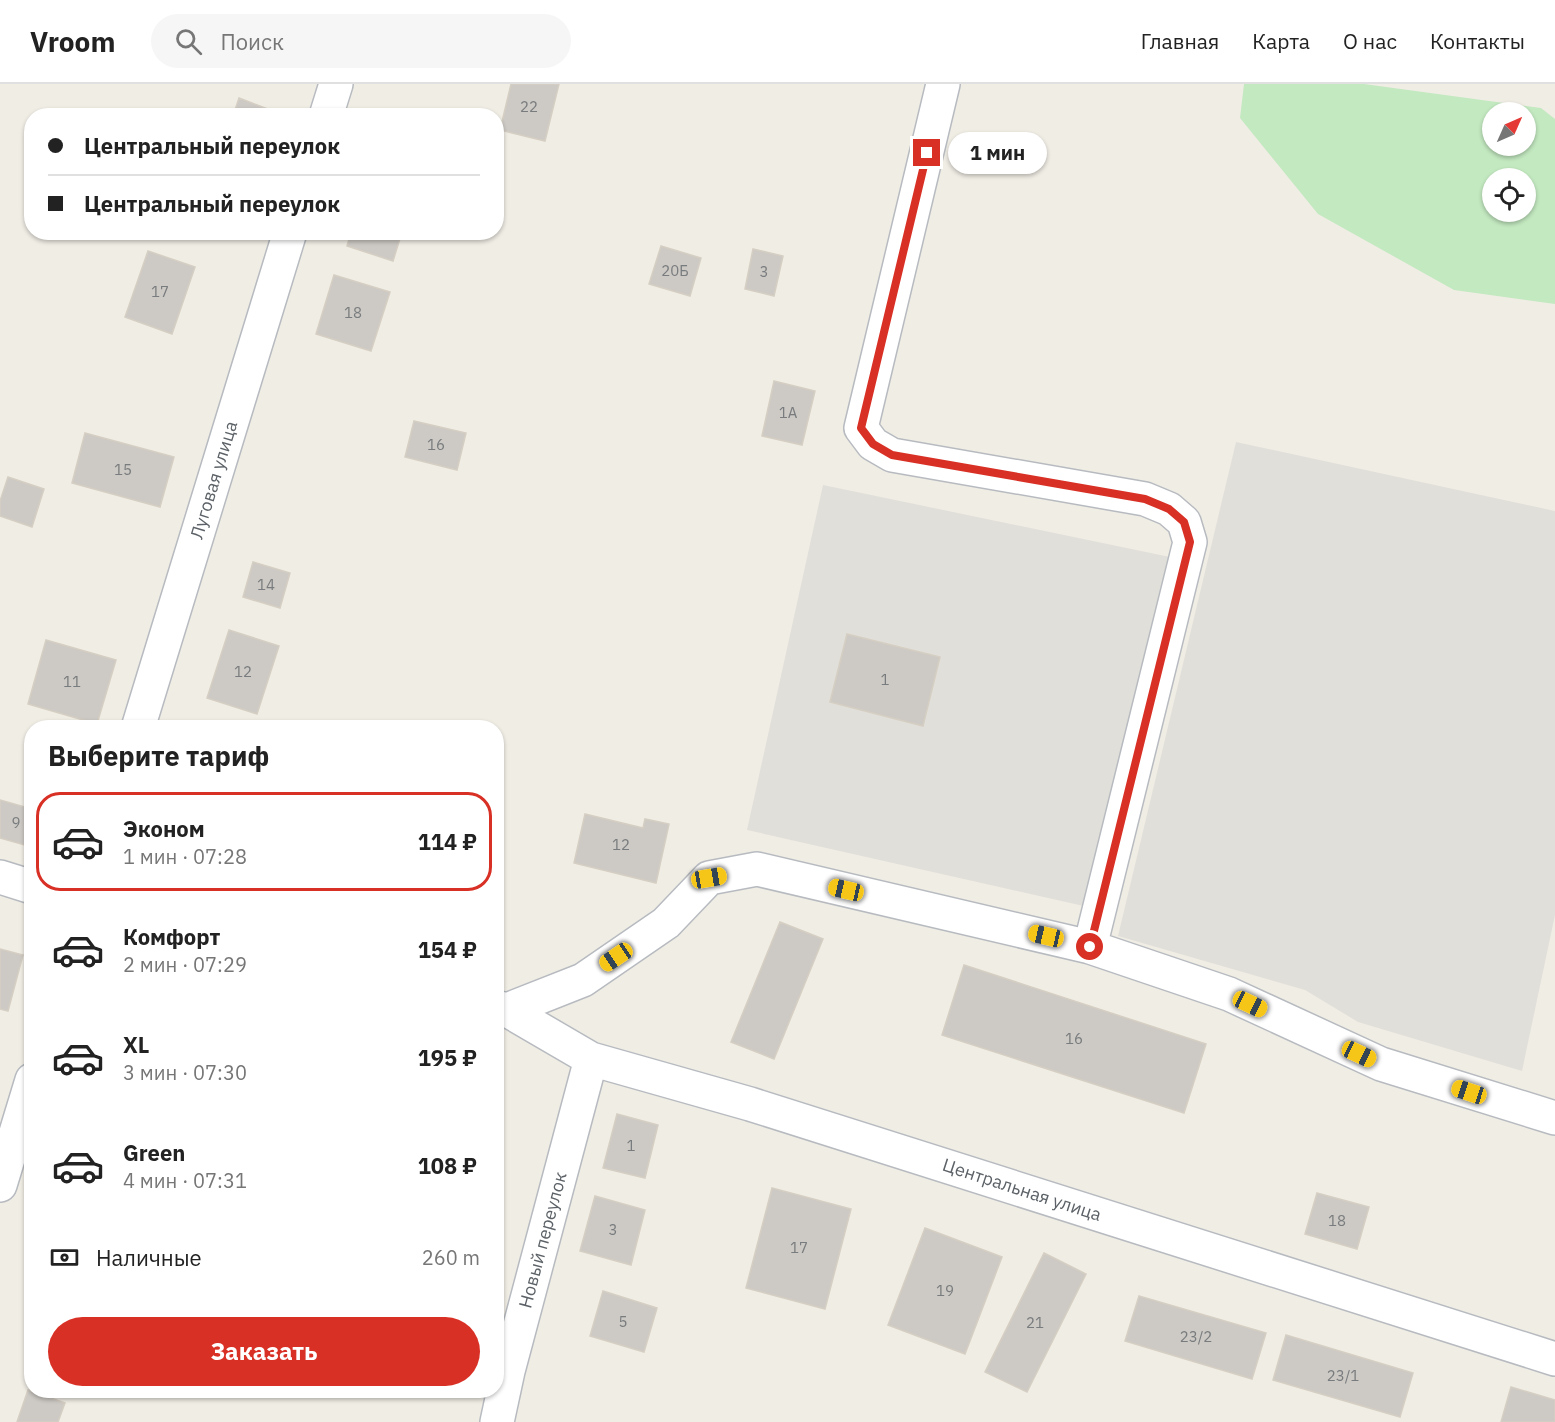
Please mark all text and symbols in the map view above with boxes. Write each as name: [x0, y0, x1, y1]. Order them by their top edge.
search box: [151, 14, 571, 68]
text: Vroom: [30, 23, 115, 60]
icon: search: [172, 25, 205, 58]
text: Поиск: [220, 27, 284, 56]
text: Главная: [1141, 27, 1219, 55]
text: Карта: [1252, 27, 1310, 55]
text: О нас: [1343, 27, 1397, 55]
text: Контакты: [1430, 27, 1525, 55]
house number: 22: [520, 97, 538, 116]
north arrow: [1482, 102, 1536, 156]
map controls: [1482, 102, 1536, 222]
text: Центральный переулок: [84, 131, 340, 160]
callout: 1 мин: [948, 132, 1047, 174]
route end: [913, 139, 940, 166]
text: 1 мин: [970, 139, 1025, 166]
button: locate: [1482, 168, 1536, 222]
text: Центральный переулок: [84, 189, 340, 218]
house number: 20Б: [661, 261, 689, 280]
house number: 3: [759, 262, 769, 281]
house number: 17: [151, 282, 169, 301]
house number: 18: [344, 303, 362, 322]
house number: 1А: [779, 403, 798, 422]
street label: Луговая улица: [185, 418, 242, 542]
house number: 16: [427, 435, 445, 454]
house number: 15: [114, 460, 132, 479]
house number: 14: [257, 575, 275, 594]
house number: 12: [234, 662, 252, 681]
house number: 1: [880, 670, 890, 689]
house number: 11: [63, 672, 81, 691]
text: Выберите тариф: [48, 738, 269, 773]
house number: 9: [11, 813, 21, 832]
text: Эконом: [123, 814, 205, 843]
icon: car: [51, 815, 105, 869]
text: 114 ₽: [418, 827, 477, 856]
house number: 12: [612, 835, 630, 854]
text: 1 мин · 07:28: [123, 843, 247, 870]
car: [690, 866, 728, 890]
car: [826, 877, 866, 903]
text: Комфорт: [123, 922, 220, 951]
icon: car: [51, 923, 105, 977]
car: [1026, 923, 1066, 949]
route start: [1076, 933, 1103, 960]
text: 154 ₽: [418, 935, 477, 964]
car: [596, 939, 636, 975]
text: 2 мин · 07:29: [123, 951, 247, 978]
car: [1230, 988, 1270, 1020]
house number: 16: [1065, 1029, 1083, 1048]
text: XL: [123, 1030, 149, 1059]
icon: car: [51, 1031, 105, 1085]
car: [1339, 1038, 1379, 1070]
text: 195 ₽: [418, 1043, 477, 1072]
text: 3 мин · 07:30: [123, 1059, 247, 1086]
car: [1449, 1078, 1489, 1106]
house number: 1: [626, 1136, 636, 1155]
text: Green: [123, 1138, 185, 1167]
icon: car: [51, 1139, 105, 1193]
text: 108 ₽: [418, 1151, 477, 1180]
street label: Центральная улица: [940, 1153, 1105, 1226]
text: 4 мин · 07:31: [123, 1167, 247, 1194]
street label: Новый переулок: [513, 1169, 572, 1310]
house number: 18: [1328, 1211, 1346, 1230]
house number: 3: [608, 1220, 618, 1239]
house number: 17: [790, 1238, 808, 1257]
icon: cash: [48, 1241, 81, 1274]
text: Наличные: [96, 1243, 202, 1272]
text: 260 m: [422, 1244, 480, 1271]
house number: 19: [936, 1281, 954, 1300]
house number: 5: [618, 1312, 628, 1331]
house number: 21: [1026, 1313, 1044, 1332]
button: Заказать: [48, 1317, 480, 1386]
house number: 23/2: [1180, 1327, 1212, 1346]
house number: 23/1: [1327, 1366, 1359, 1385]

